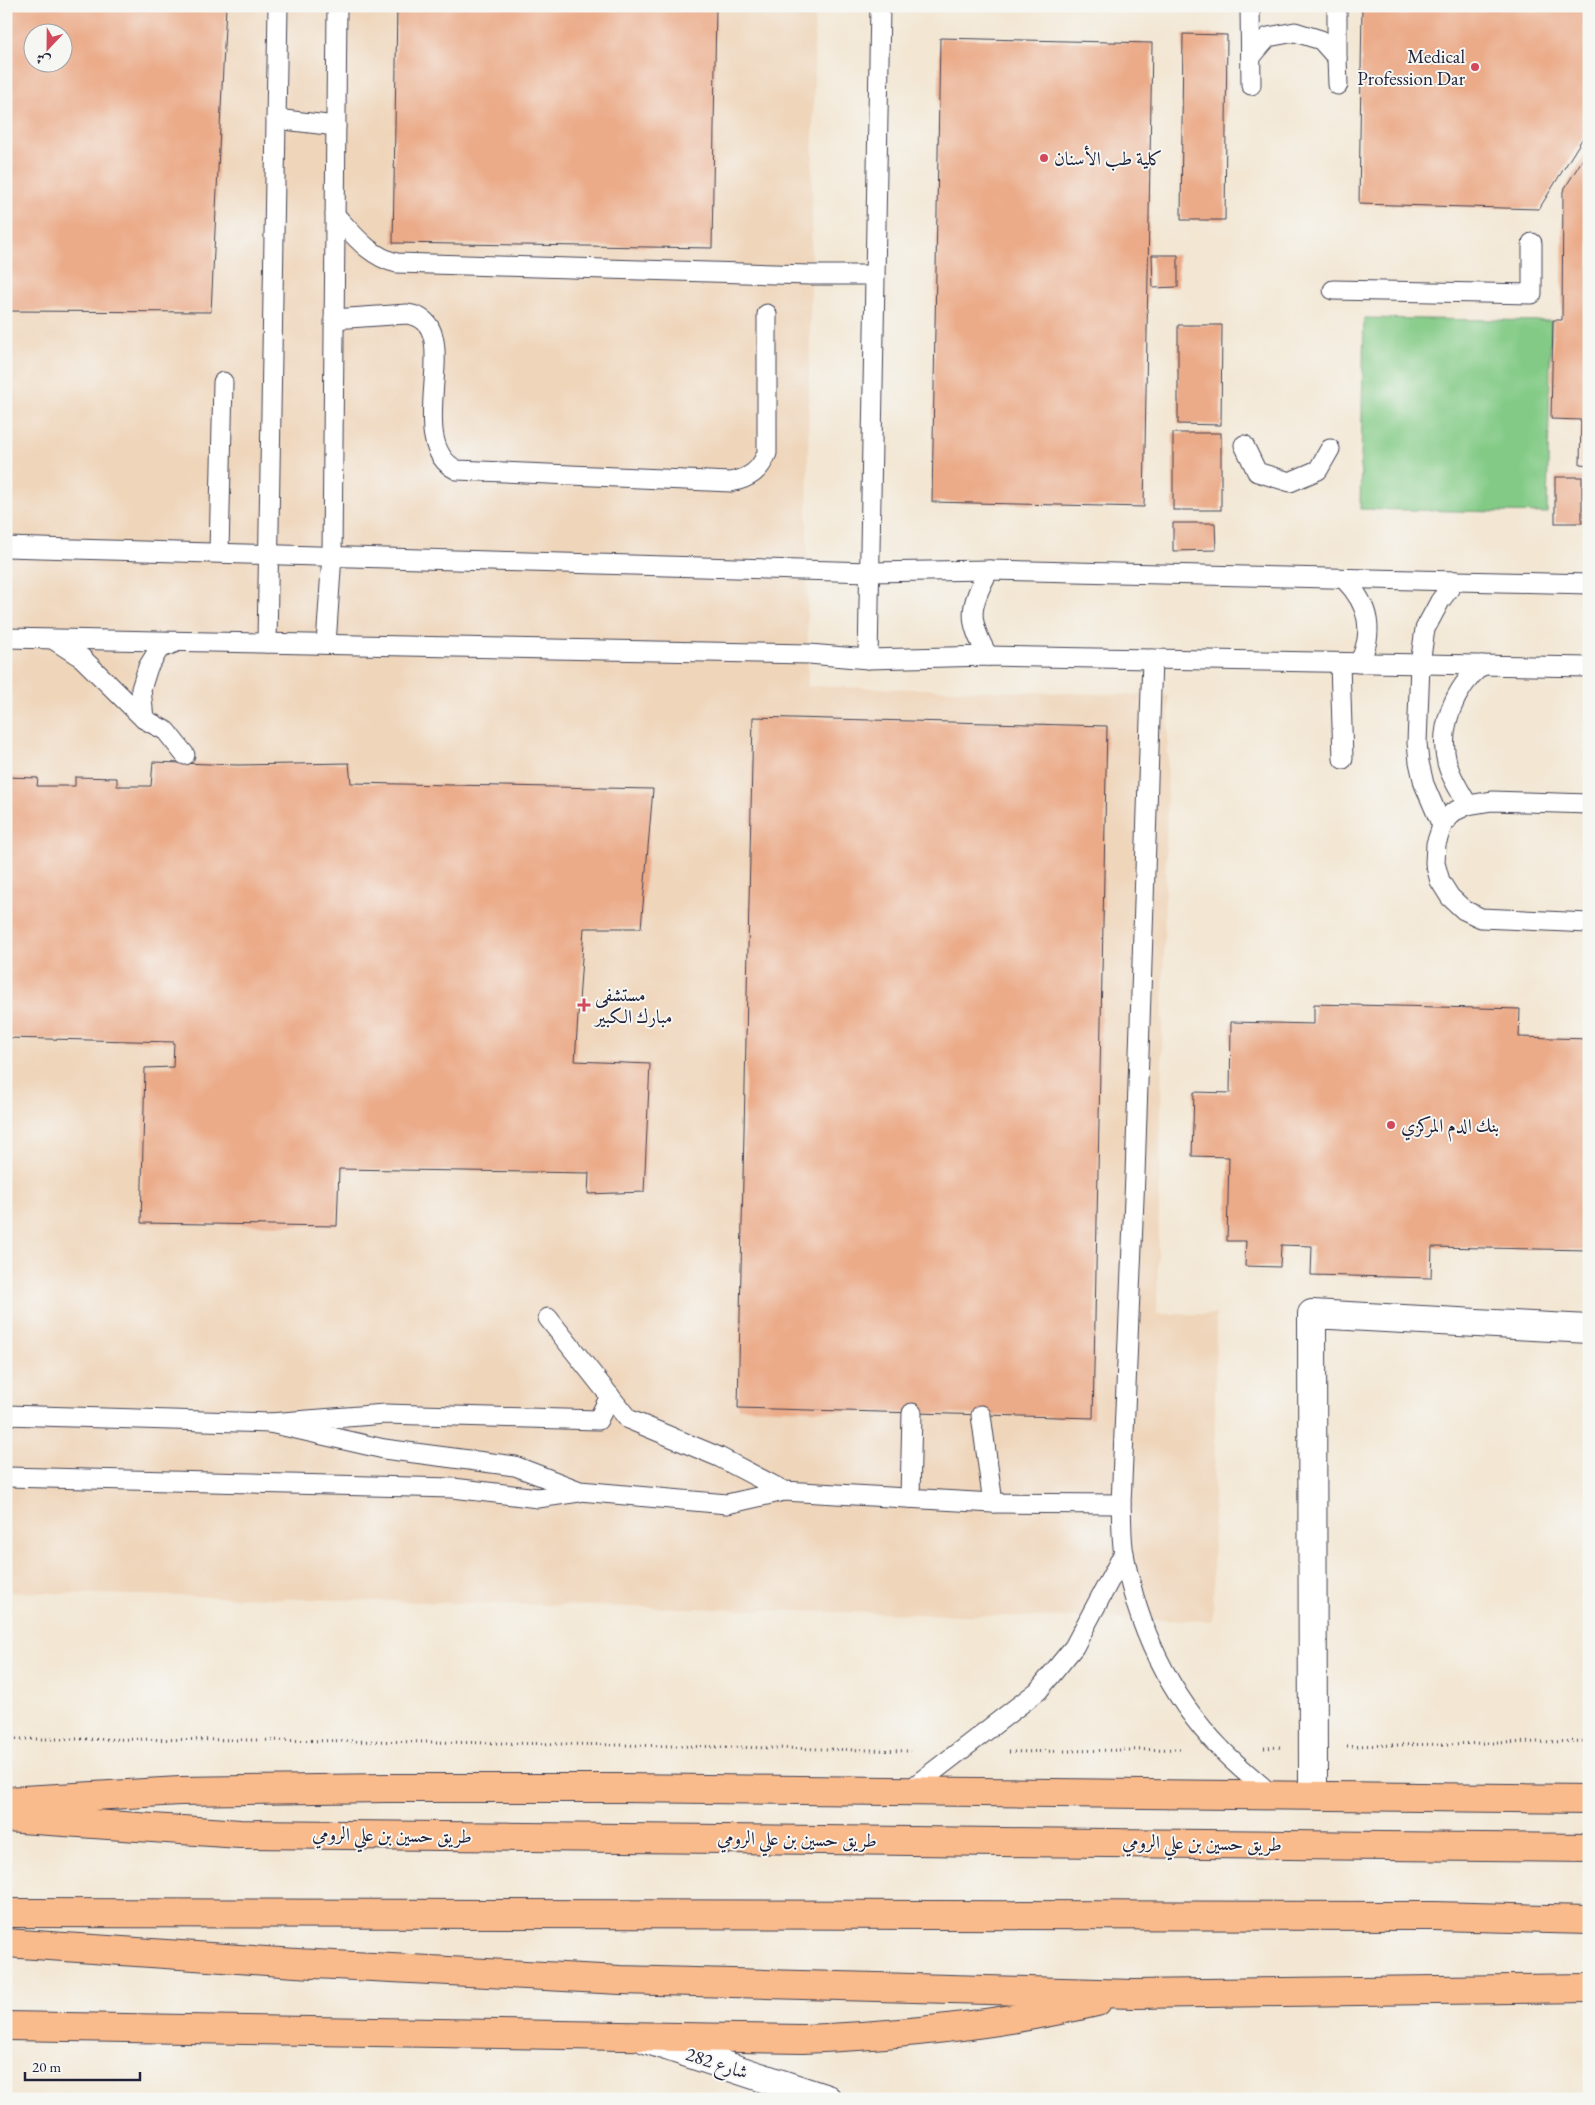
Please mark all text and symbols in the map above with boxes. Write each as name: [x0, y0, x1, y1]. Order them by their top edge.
north arrow: [22, 22, 72, 72]
place label: Medical Profession Dar: [1357, 44, 1466, 91]
text: ش: [33, 49, 53, 71]
marker: Medical Profession Dar: [1469, 61, 1481, 73]
place label: كلية طب الأسنان: [1054, 145, 1163, 171]
marker: كلية طب الأسنان: [1038, 152, 1050, 164]
place label: مستشفى مبارك الكبير: [593, 982, 672, 1029]
marker: مستشفى مبارك الكبير: [577, 998, 591, 1012]
place label: بنك الدم المركزي: [1401, 1113, 1499, 1142]
marker: بنك الدم المركزي: [1385, 1119, 1397, 1131]
street label: طريق حسين بن علي الرومي: [312, 1821, 472, 1855]
street label: طريق حسين بن علي الرومي: [717, 1825, 877, 1859]
street label: طريق حسين بن علي الرومي: [1122, 1829, 1282, 1863]
street label: شارع 282: [682, 2041, 751, 2088]
scale bar: [25, 2050, 140, 2082]
text: 20 m: [32, 2057, 61, 2076]

